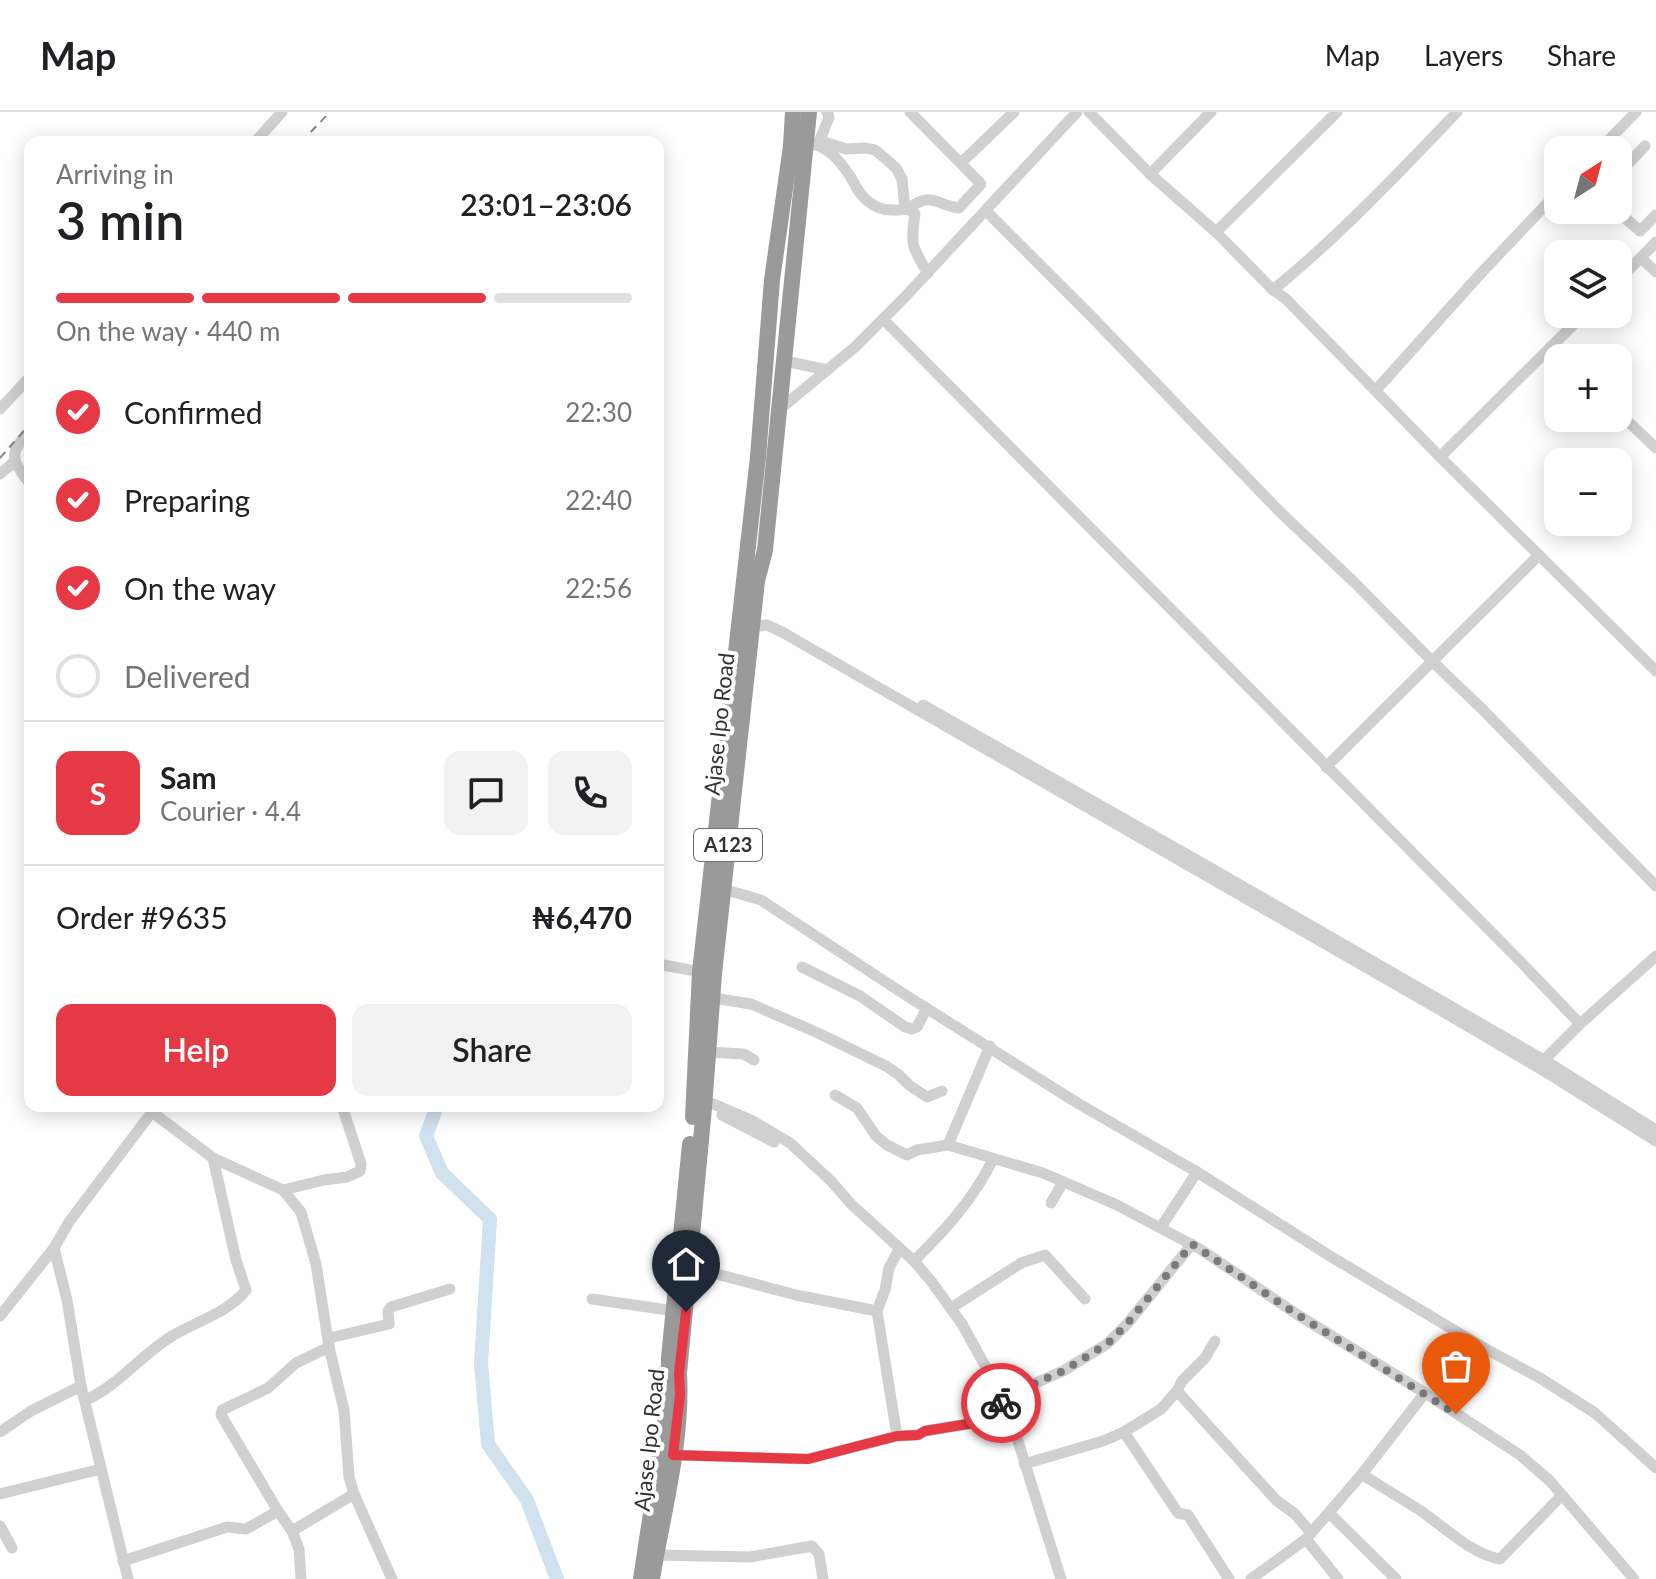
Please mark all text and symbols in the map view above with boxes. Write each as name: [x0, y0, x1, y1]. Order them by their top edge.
text: Map: [40, 32, 116, 78]
text: Map: [1325, 38, 1380, 72]
text: Layers: [1424, 38, 1503, 72]
text: Share: [1547, 38, 1616, 72]
north arrow: [1544, 136, 1632, 224]
map controls: [1544, 136, 1632, 536]
text: Arriving in: [56, 158, 174, 190]
text: 23:01–23:06: [460, 186, 632, 222]
text: 3 min: [56, 189, 184, 251]
button: layers: [1544, 240, 1632, 328]
text: On the way · 440 m: [56, 315, 280, 347]
button: +: [1544, 344, 1632, 432]
icon: check: [56, 390, 100, 434]
text: Confirmed: [124, 394, 263, 430]
text: 22:30: [565, 396, 632, 428]
button: −: [1544, 448, 1632, 536]
icon: check: [56, 478, 100, 522]
text: Preparing: [124, 482, 250, 518]
text: 22:40: [565, 484, 632, 516]
icon: check: [56, 566, 100, 610]
text: On the way: [124, 570, 276, 606]
text: 22:56: [565, 572, 632, 604]
street label: Ajase Ipo Road: [698, 651, 739, 797]
text: Delivered: [124, 658, 251, 694]
button: chat: [444, 751, 528, 835]
button: phone: [548, 751, 632, 835]
text: Sam: [160, 759, 217, 795]
text: S: [90, 775, 106, 811]
text: Courier · 4.4: [160, 795, 301, 827]
road number: A123: [694, 829, 762, 861]
text: Order #9635: [56, 899, 228, 935]
text: ₦6,470: [531, 899, 632, 935]
button: Help: [56, 1004, 336, 1096]
button: Share: [352, 1004, 632, 1096]
pin: [652, 1230, 720, 1312]
icon: home: [664, 1242, 708, 1286]
pin: [1422, 1332, 1490, 1414]
icon: bag: [1434, 1344, 1478, 1388]
courier: [961, 1363, 1041, 1443]
street label: Ajase Ipo Road: [628, 1367, 669, 1513]
icon: bike: [979, 1381, 1023, 1425]

